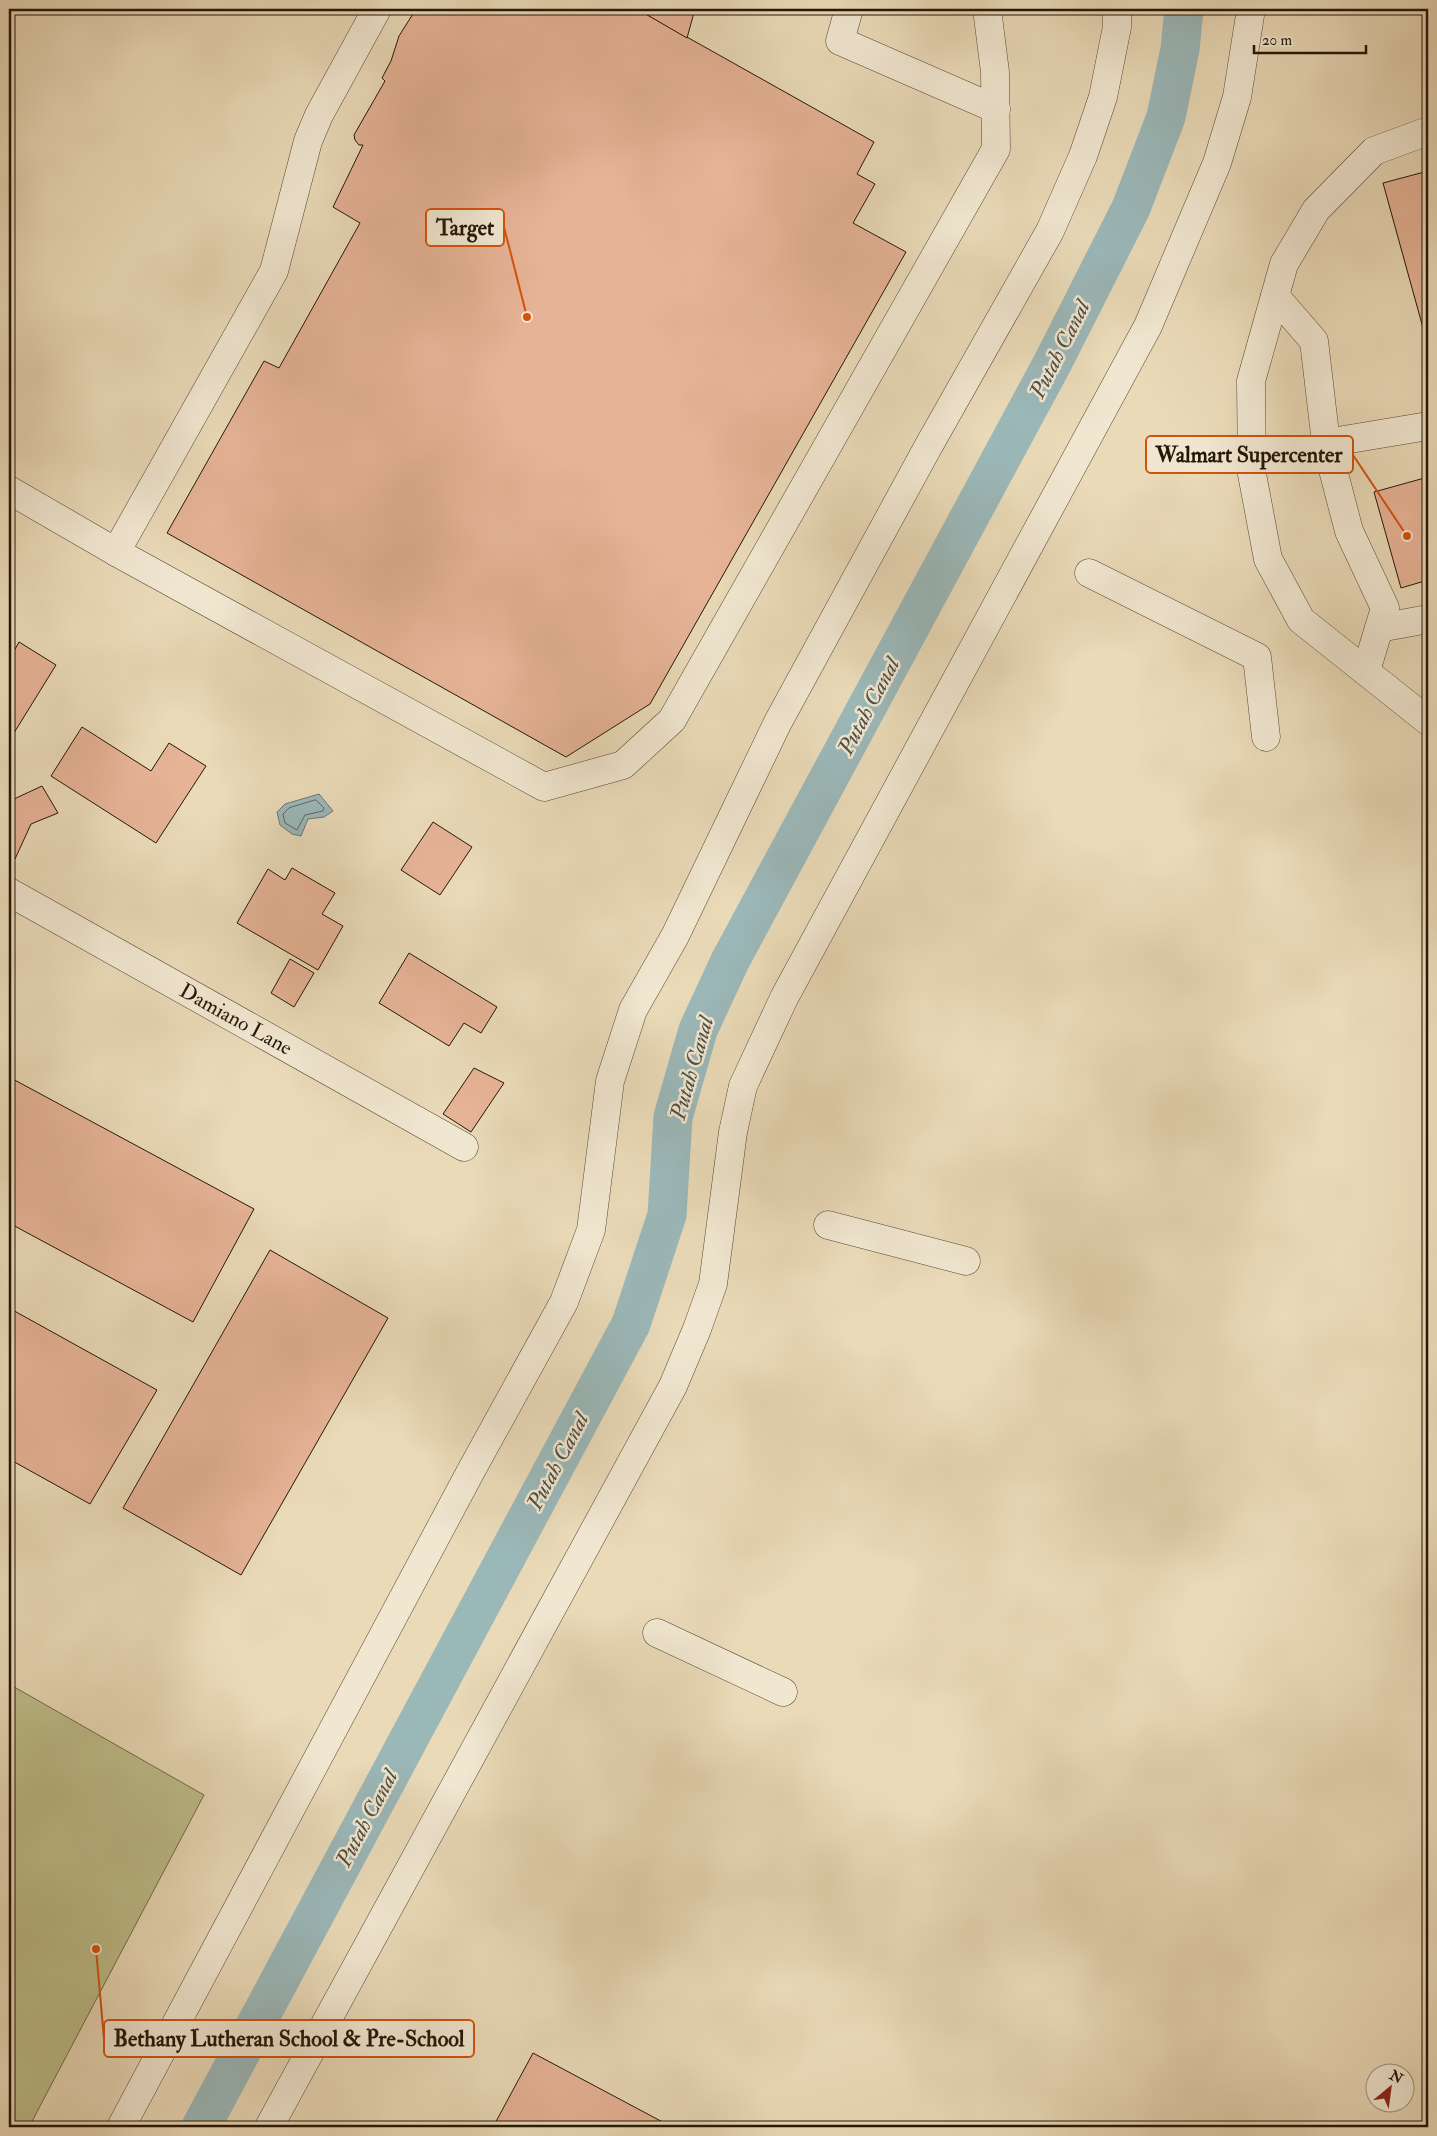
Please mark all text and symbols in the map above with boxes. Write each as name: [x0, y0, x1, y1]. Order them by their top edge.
scale bar: [1254, 22, 1367, 54]
text: 20 m: [1262, 31, 1292, 50]
callout: Target: [426, 209, 504, 246]
text: Target: [435, 214, 495, 243]
water label: Putah Canal: [1023, 294, 1097, 404]
callout: Walmart Supercenter: [1146, 436, 1353, 473]
text: Walmart Supercenter: [1155, 441, 1343, 470]
water label: Putah Canal: [831, 651, 907, 761]
street label: Damiano Lane: [175, 977, 297, 1062]
water label: Putah Canal: [664, 1012, 721, 1124]
water label: Putah Canal: [520, 1406, 596, 1516]
water label: Putah Canal: [329, 1763, 405, 1873]
callout: Bethany Lutheran School & Pre-School: [104, 2020, 474, 2057]
text: Bethany Lutheran School & Pre-School: [114, 2025, 465, 2054]
north arrow: [1364, 2064, 1414, 2114]
text: N: [1386, 2066, 1406, 2088]

